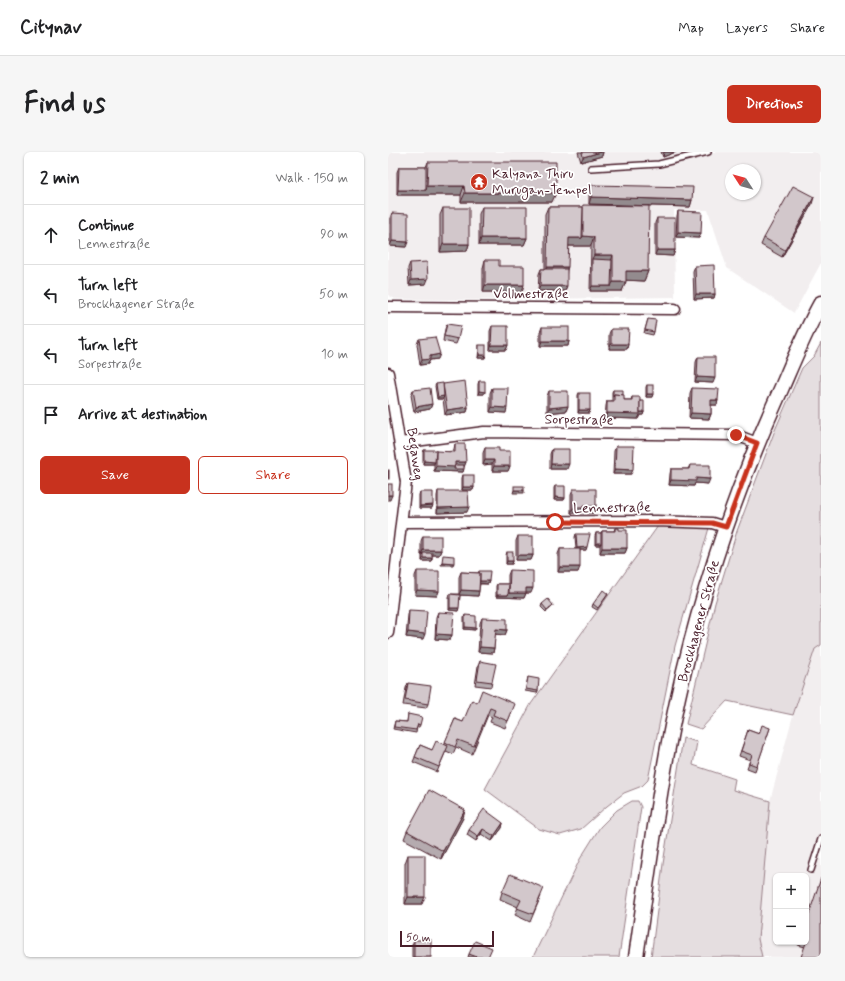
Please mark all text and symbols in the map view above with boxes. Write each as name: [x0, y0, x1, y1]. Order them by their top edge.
text: Citynav: [20, 15, 82, 40]
text: Map: [678, 19, 704, 37]
text: Layers: [726, 19, 768, 37]
text: Share: [790, 19, 825, 37]
button: Directions: [727, 85, 821, 123]
text: Find us: [24, 86, 105, 123]
north arrow: [725, 164, 761, 200]
place label: Kalyana Thiru Murugan-Tempel: [492, 165, 591, 200]
text: 2 min: [40, 167, 80, 189]
text: Walk · 150 m: [275, 170, 348, 187]
temple icon: Kalyana Thiru Murugan-Tempel: [469, 172, 489, 192]
text: Continue: [78, 216, 134, 236]
icon: ahead: [40, 224, 62, 246]
text: 90 m: [320, 226, 348, 243]
text: Lennestraße: [78, 236, 150, 253]
text: Turn left: [78, 276, 138, 296]
icon: left: [40, 284, 62, 306]
street label: Vollmestraße: [493, 285, 569, 303]
text: 50 m: [319, 286, 348, 303]
text: Brockhagener Straße: [78, 296, 195, 313]
text: Turn left: [78, 336, 138, 356]
icon: left: [40, 344, 62, 366]
text: 10 m: [321, 346, 348, 363]
text: Sorpestraße: [78, 356, 142, 373]
icon: arrive: [40, 404, 62, 426]
text: Arrive at destination: [78, 405, 207, 425]
street label: Sorpestraße: [544, 410, 614, 430]
route end: [727, 426, 745, 444]
street label: Begaweg: [400, 427, 428, 482]
button: Save: [40, 456, 190, 494]
button: Share: [198, 456, 348, 494]
street label: Lennestraße: [573, 498, 651, 518]
route start: [546, 513, 564, 531]
street label: Brockhagener Straße: [674, 558, 724, 684]
map controls: [773, 873, 809, 945]
button: +: [773, 873, 809, 909]
button: −: [773, 909, 809, 945]
scale bar: [400, 929, 494, 948]
text: 50 m: [406, 931, 431, 945]

